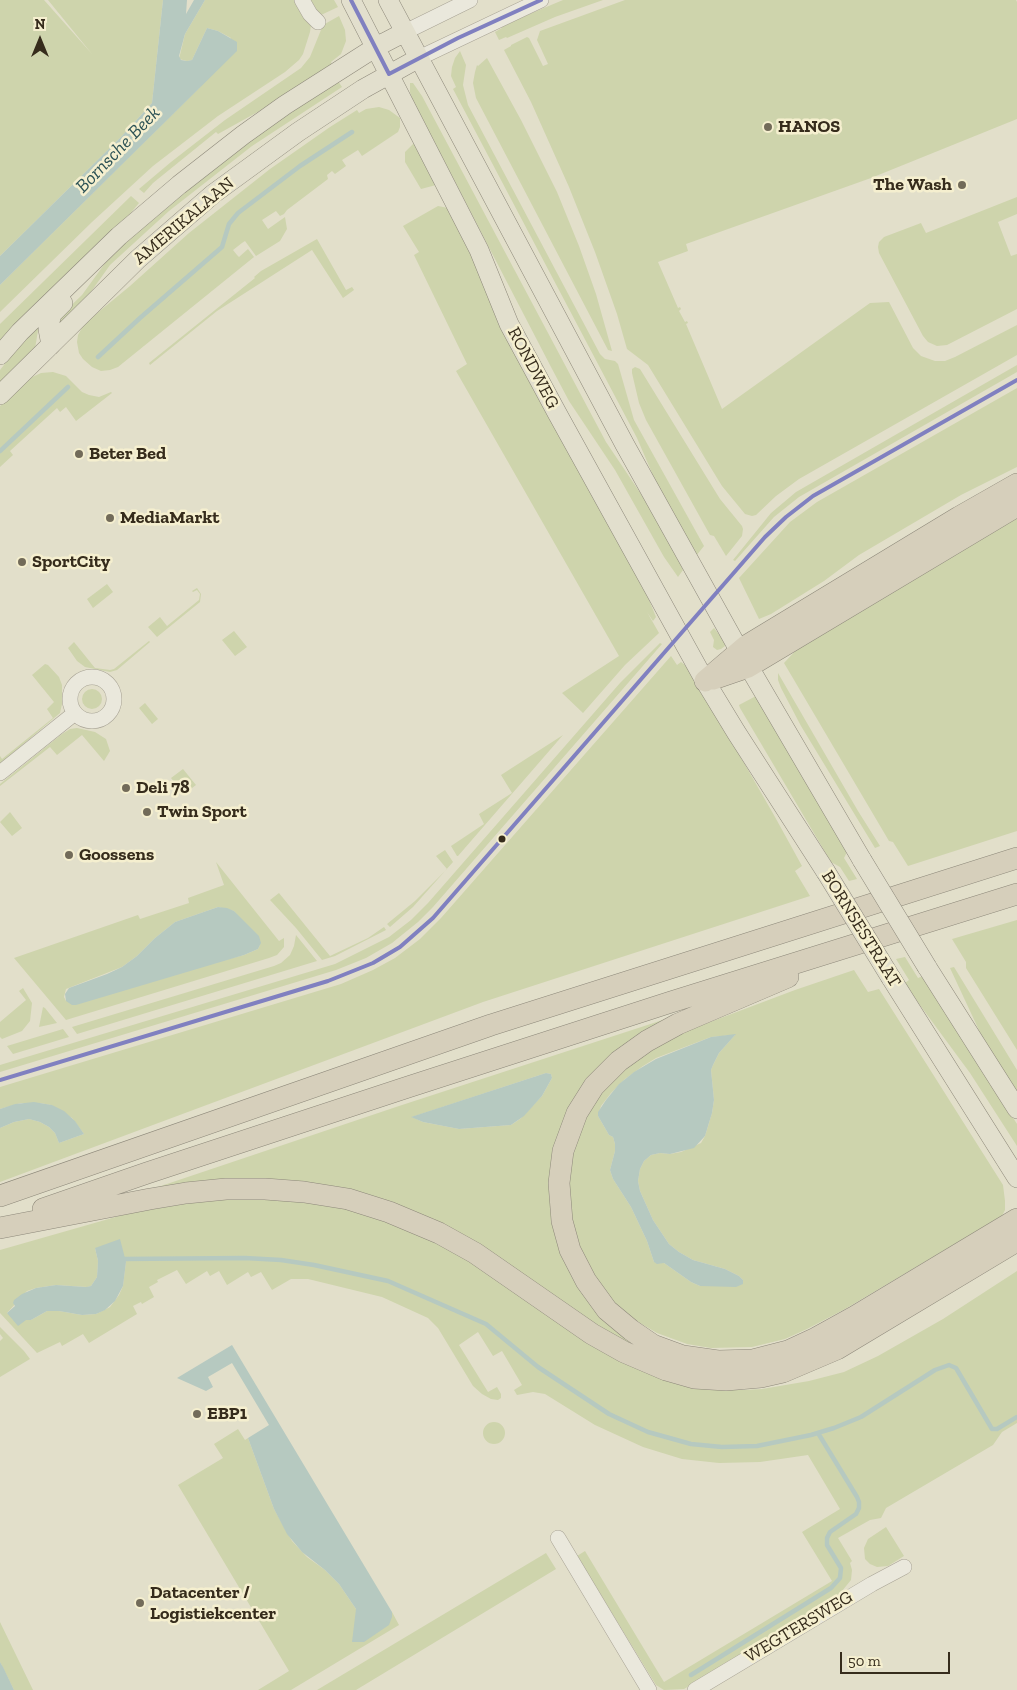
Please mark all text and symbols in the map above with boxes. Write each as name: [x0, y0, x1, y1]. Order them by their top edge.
north arrow: [15, 15, 65, 65]
text: N: [35, 16, 45, 33]
water label: Bornsche Beek: [71, 102, 165, 198]
place label: HANOS: [778, 116, 840, 138]
marker: HANOS: [762, 121, 774, 133]
street label: AMERIKALAAN: [129, 173, 239, 269]
place label: The Wash: [873, 174, 952, 196]
marker: The Wash: [956, 179, 968, 191]
street label: RONDWEG: [502, 323, 564, 413]
place label: Beter Bed: [89, 443, 166, 465]
marker: Beter Bed: [73, 448, 85, 460]
place label: MediaMarkt: [120, 507, 219, 529]
marker: MediaMarkt: [104, 512, 116, 524]
place label: SportCity: [32, 551, 110, 573]
marker: SportCity: [16, 556, 28, 568]
place label: Deli 78: [136, 777, 190, 799]
marker: Deli 78: [120, 782, 132, 794]
place label: Twin Sport: [157, 801, 247, 823]
marker: Twin Sport: [141, 806, 153, 818]
unlabelled marker: [497, 834, 507, 844]
place label: Goossens: [79, 844, 154, 866]
marker: Goossens: [63, 849, 75, 861]
street label: BORNSESTRAAT: [816, 867, 906, 991]
place label: EBP1: [207, 1403, 247, 1425]
marker: EBP1: [191, 1408, 203, 1420]
place label: Datacenter / Logistiekcenter: [150, 1582, 276, 1625]
street label: WEGTERSWEG: [741, 1586, 857, 1668]
marker: Datacenter / Logistiekcenter: [134, 1597, 146, 1609]
scale bar: [842, 1642, 952, 1674]
text: 50 m: [848, 1652, 881, 1670]

